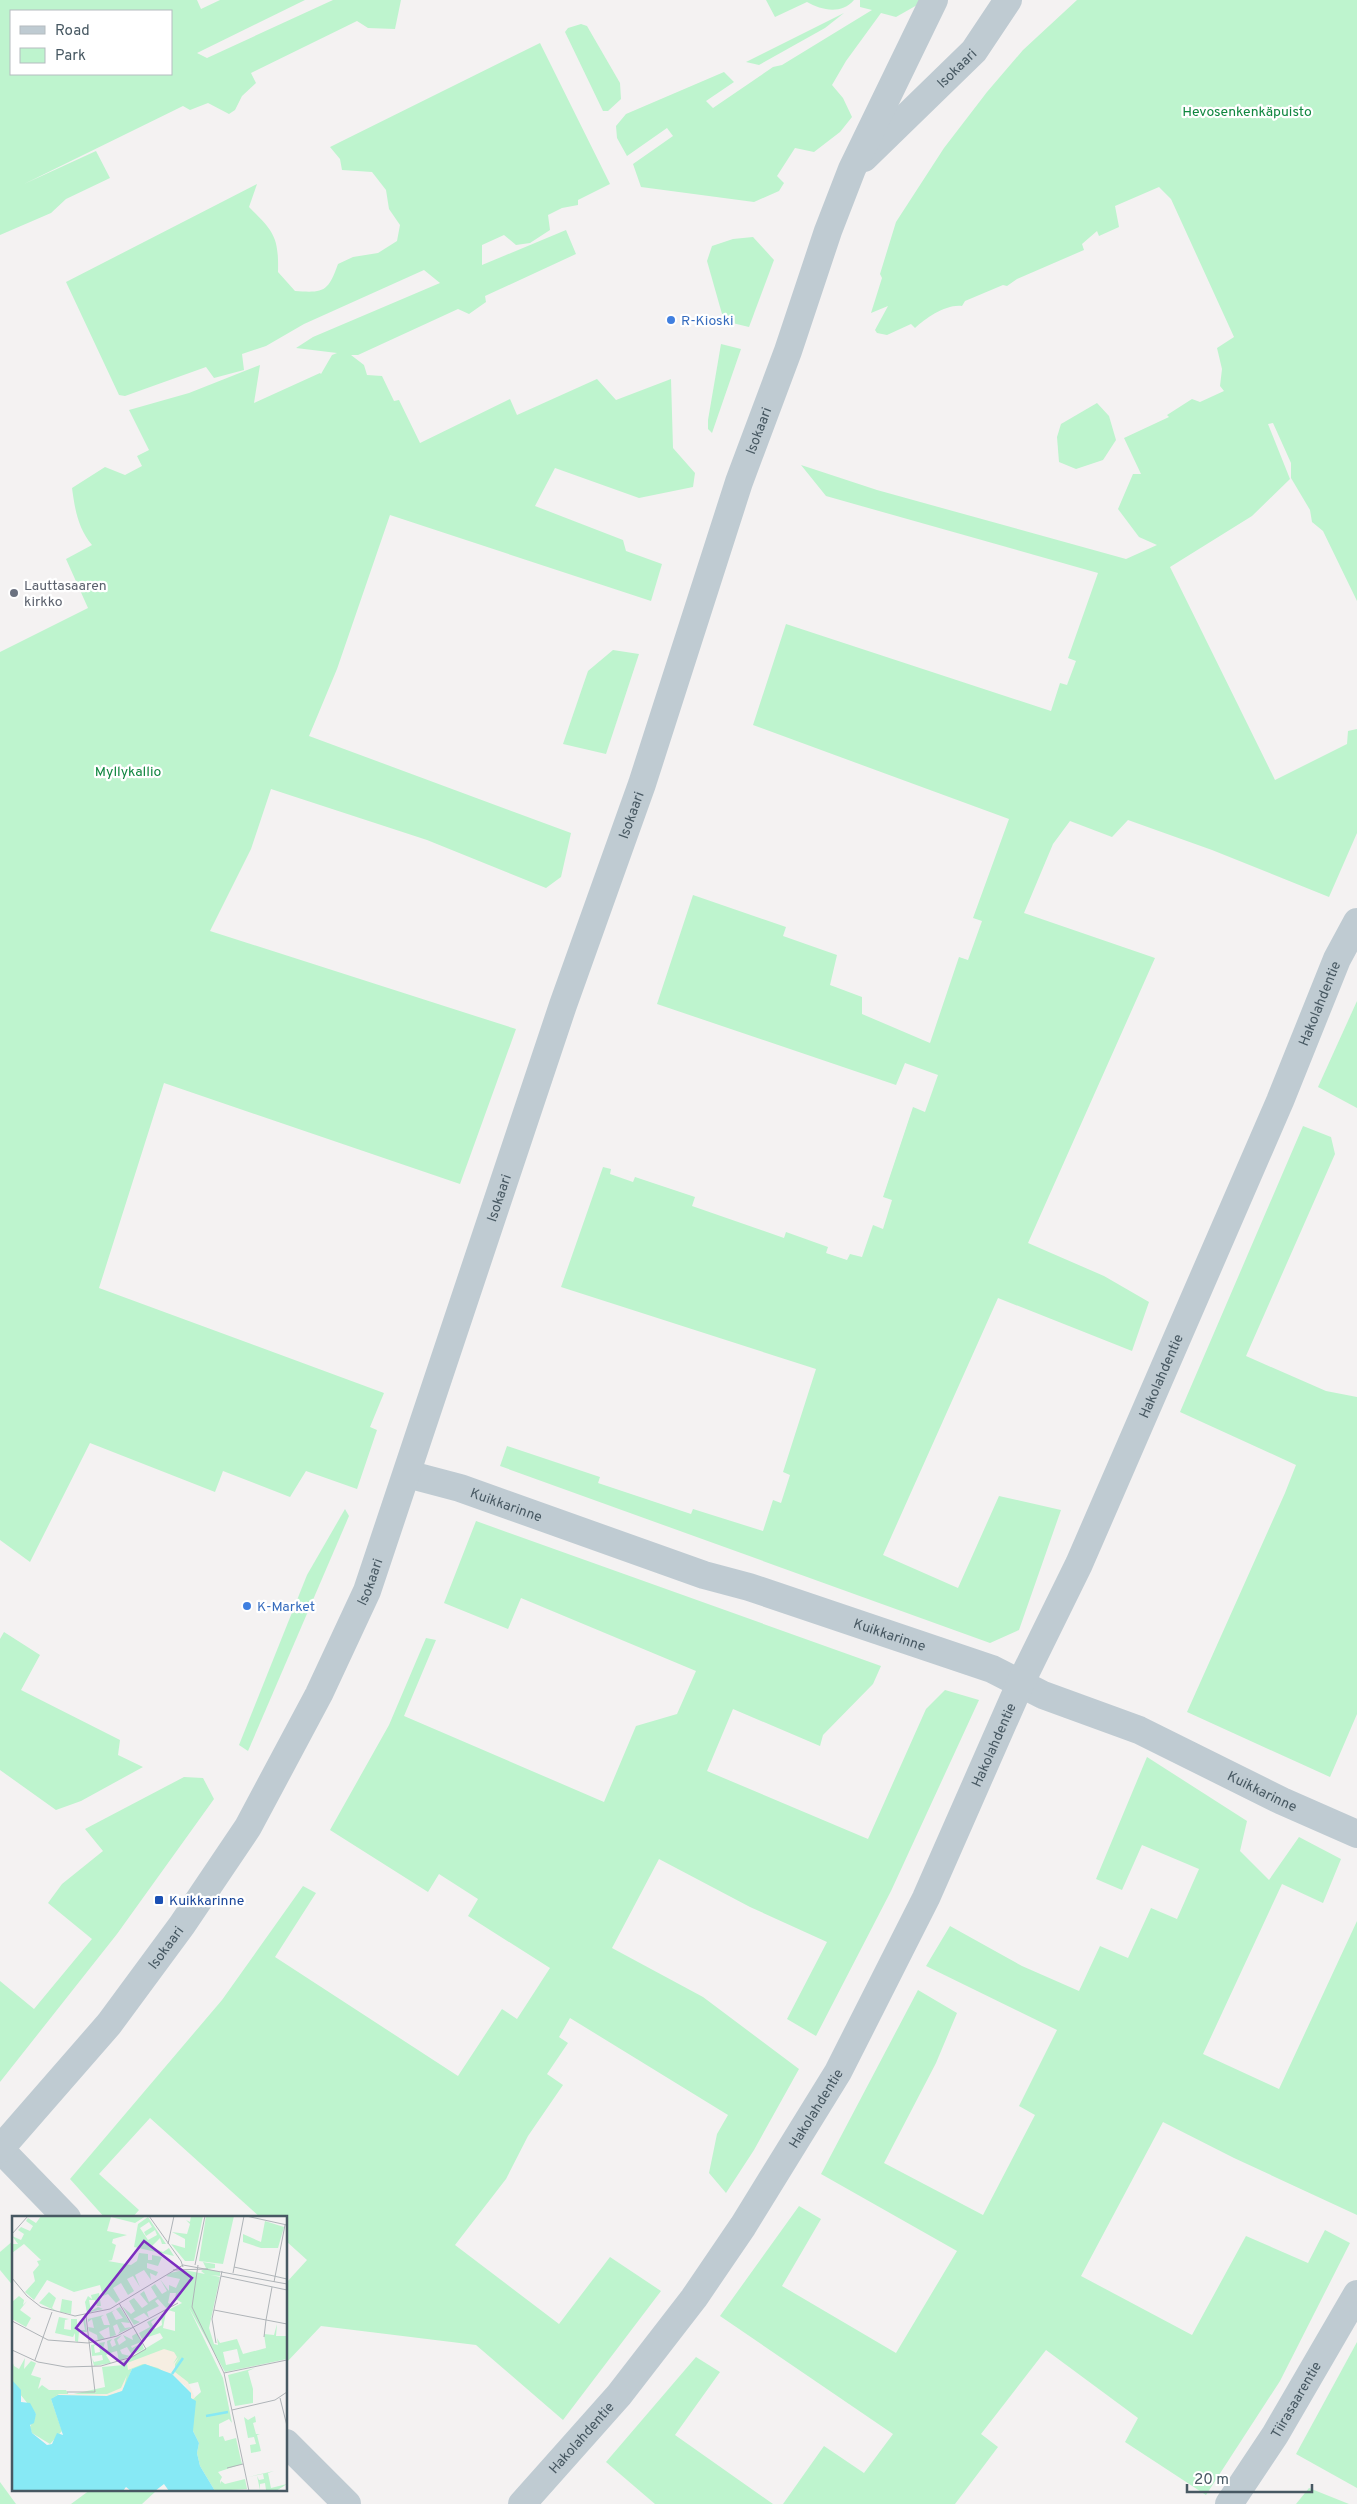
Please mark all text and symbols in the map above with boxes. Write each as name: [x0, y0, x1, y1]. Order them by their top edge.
legend: [10, 10, 172, 75]
text: Road: [55, 22, 90, 41]
street label: Isokaari: [934, 46, 981, 92]
text: Park: [55, 47, 86, 66]
park label: Hevosenkenkäpuisto: [1182, 104, 1312, 121]
place label: R-Kioski: [681, 313, 734, 330]
marker: R-Kioski: [665, 314, 677, 326]
street label: Isokaari: [743, 405, 776, 457]
place label: Lauttasaaren kirkko: [24, 578, 107, 611]
marker: Lauttasaaren kirkko: [8, 587, 20, 599]
park label: Myllykallio: [95, 764, 161, 781]
street label: Isokaari: [616, 790, 649, 842]
street label: Hakolahdentie: [1296, 959, 1345, 1049]
street label: Isokaari: [484, 1172, 516, 1224]
street label: Hakolahdentie: [1136, 1332, 1188, 1421]
street label: Kuikkarinne: [467, 1485, 544, 1527]
street label: Isokaari: [354, 1556, 387, 1609]
place label: K-Market: [257, 1599, 315, 1616]
marker: K-Market: [241, 1600, 253, 1612]
street label: Kuikkarinne: [851, 1616, 928, 1656]
street label: Hakolahdentie: [969, 1701, 1021, 1790]
street label: Kuikkarinne: [1224, 1768, 1299, 1816]
place label: Kuikkarinne: [169, 1893, 244, 1910]
marker: Kuikkarinne: [153, 1894, 165, 1906]
street label: Isokaari: [145, 1924, 188, 1973]
street label: Hakolahdentie: [786, 2066, 848, 2152]
inset map: [12, 2216, 288, 2492]
street label: Tiirasaarentie: [1268, 2359, 1326, 2442]
street label: Hakolahdentie: [546, 2399, 619, 2478]
scale bar: [1187, 2462, 1312, 2494]
text: 20 m: [1194, 2471, 1229, 2490]

